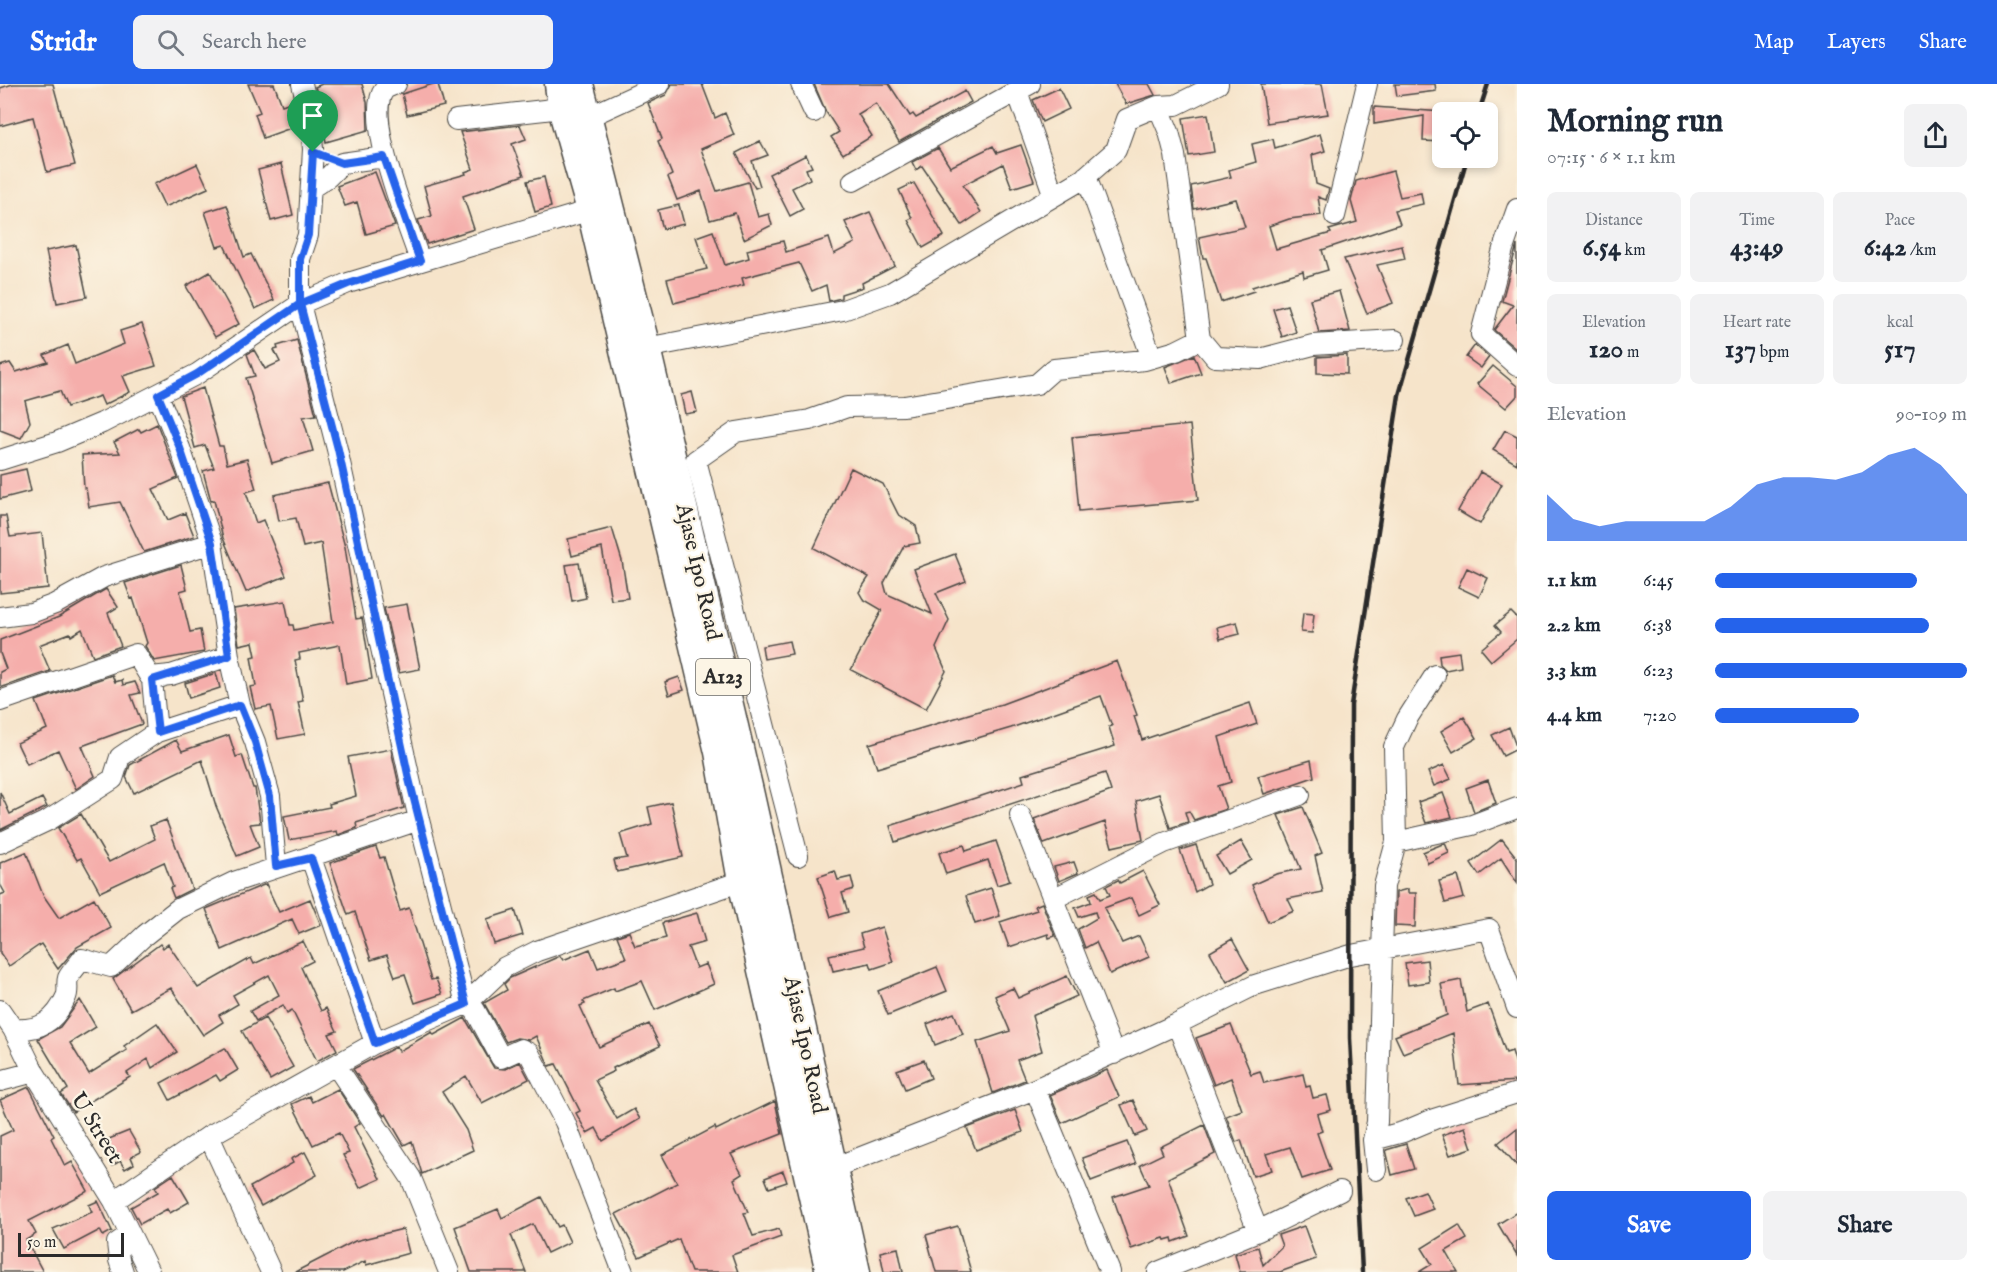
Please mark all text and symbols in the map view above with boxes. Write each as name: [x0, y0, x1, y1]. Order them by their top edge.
search box: [133, 15, 553, 69]
text: Stridr: [30, 25, 97, 60]
icon: search: [154, 26, 187, 59]
text: Search here: [202, 28, 307, 56]
text: Map: [1754, 29, 1794, 56]
text: Layers: [1827, 29, 1886, 56]
text: Share: [1919, 29, 1967, 56]
pin: [287, 90, 338, 152]
icon: arrive: [296, 99, 329, 132]
text: Morning run: [1547, 101, 1723, 143]
map controls: [1432, 102, 1498, 168]
button: locate: [1432, 102, 1498, 168]
button: share: [1904, 104, 1967, 167]
text: 07:15 · 6 × 1.1 km: [1547, 145, 1676, 170]
text: Distance: [1585, 211, 1643, 231]
text: Time: [1739, 211, 1775, 231]
text: Pace: [1885, 211, 1915, 231]
text: 6.54: [1582, 231, 1621, 264]
text: 43:49: [1730, 231, 1784, 264]
text: 6:42: [1864, 231, 1906, 264]
text: km: [1621, 241, 1646, 261]
text: /km: [1906, 241, 1936, 261]
text: Elevation: [1582, 313, 1646, 333]
text: Heart rate: [1723, 313, 1791, 333]
text: kcal: [1887, 313, 1913, 333]
text: 120: [1589, 333, 1623, 366]
text: 137: [1725, 333, 1756, 366]
text: 517: [1884, 333, 1916, 366]
text: m: [1623, 343, 1639, 363]
text: bpm: [1756, 343, 1789, 363]
text: Elevation: [1547, 402, 1626, 427]
text: 90–109 m: [1896, 402, 1967, 427]
street label: Ajase Ipo Road: [668, 500, 727, 644]
text: 1.1 km: [1547, 568, 1597, 593]
text: 6:45: [1643, 568, 1674, 593]
text: 2.2 km: [1547, 613, 1601, 638]
text: 6:38: [1643, 613, 1672, 638]
text: 3.3 km: [1547, 658, 1597, 683]
text: 6:23: [1643, 658, 1674, 683]
road number: A123: [696, 659, 750, 695]
text: 4.4 km: [1547, 703, 1602, 728]
text: 7:20: [1643, 703, 1677, 728]
street label: Ajase Ipo Road: [777, 973, 833, 1117]
street label: U Street: [63, 1087, 129, 1169]
button: Save: [1547, 1191, 1751, 1260]
button: Share: [1763, 1191, 1967, 1260]
scale bar: [18, 1230, 124, 1258]
text: 50 m: [27, 1233, 56, 1253]

